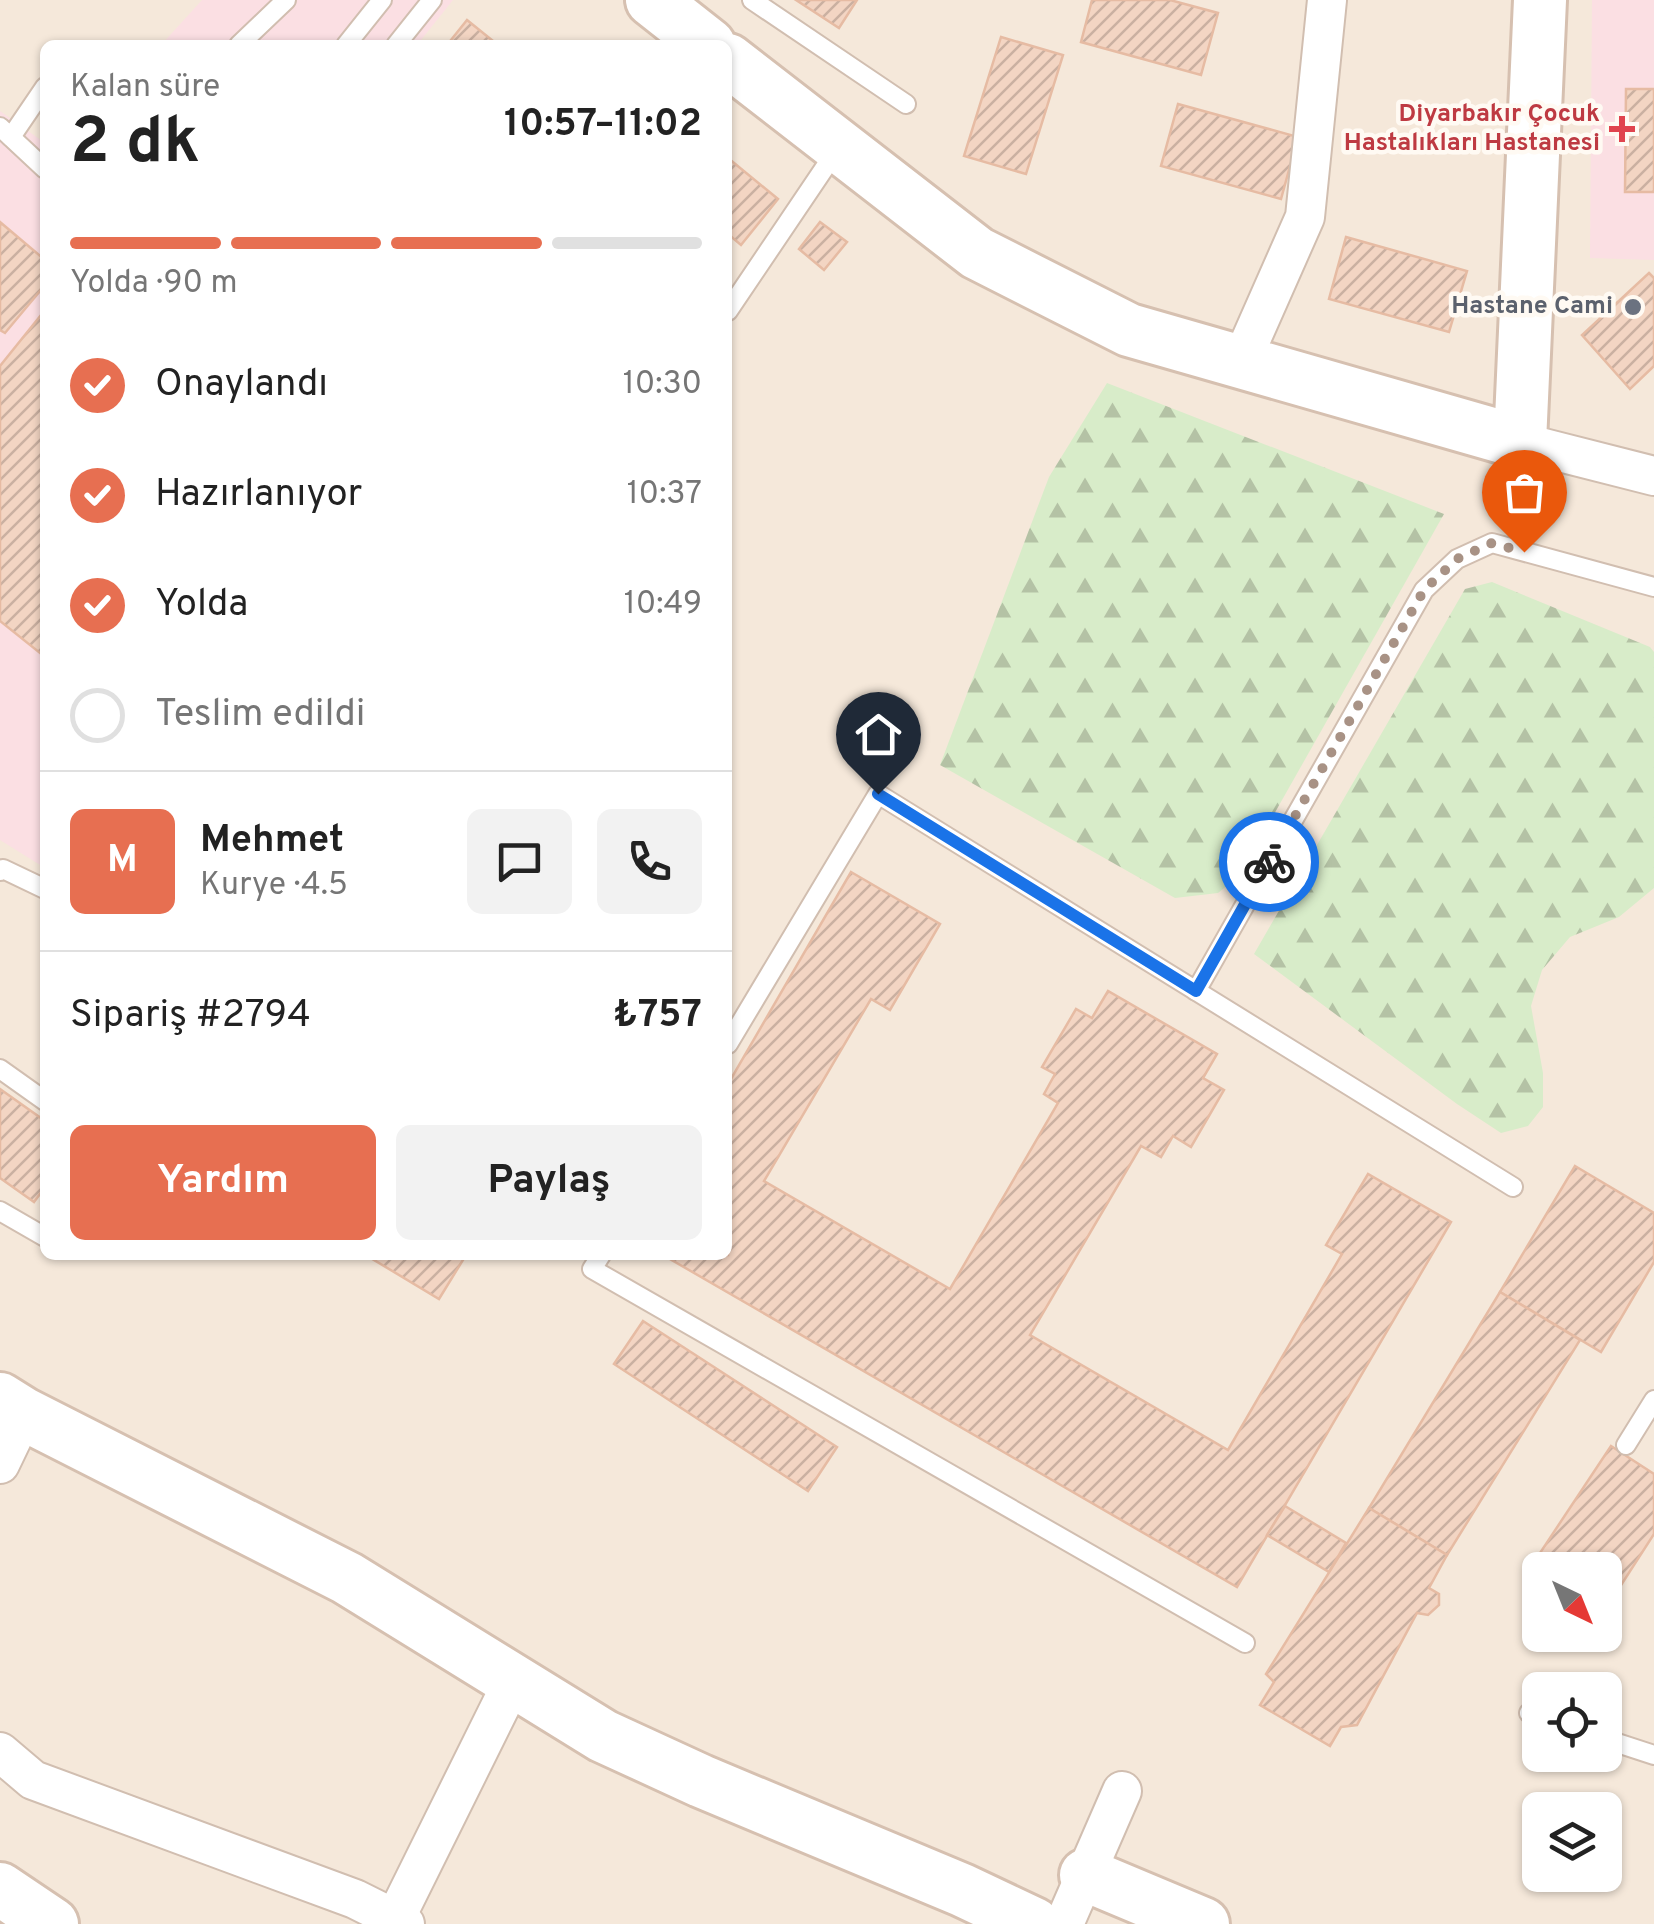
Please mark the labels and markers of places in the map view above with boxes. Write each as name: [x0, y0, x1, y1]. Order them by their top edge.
place label: Diyarbakır Çocuk Hastalıkları Hastanesi: [1344, 99, 1600, 160]
marker: Diyarbakır Çocuk Hastalıkları Hastanesi: [1609, 116, 1635, 142]
place label: Hastane Cami: [1451, 291, 1613, 323]
marker: Hastane Cami: [1622, 296, 1644, 318]
pin: [1482, 450, 1567, 553]
pin: [836, 692, 921, 795]

